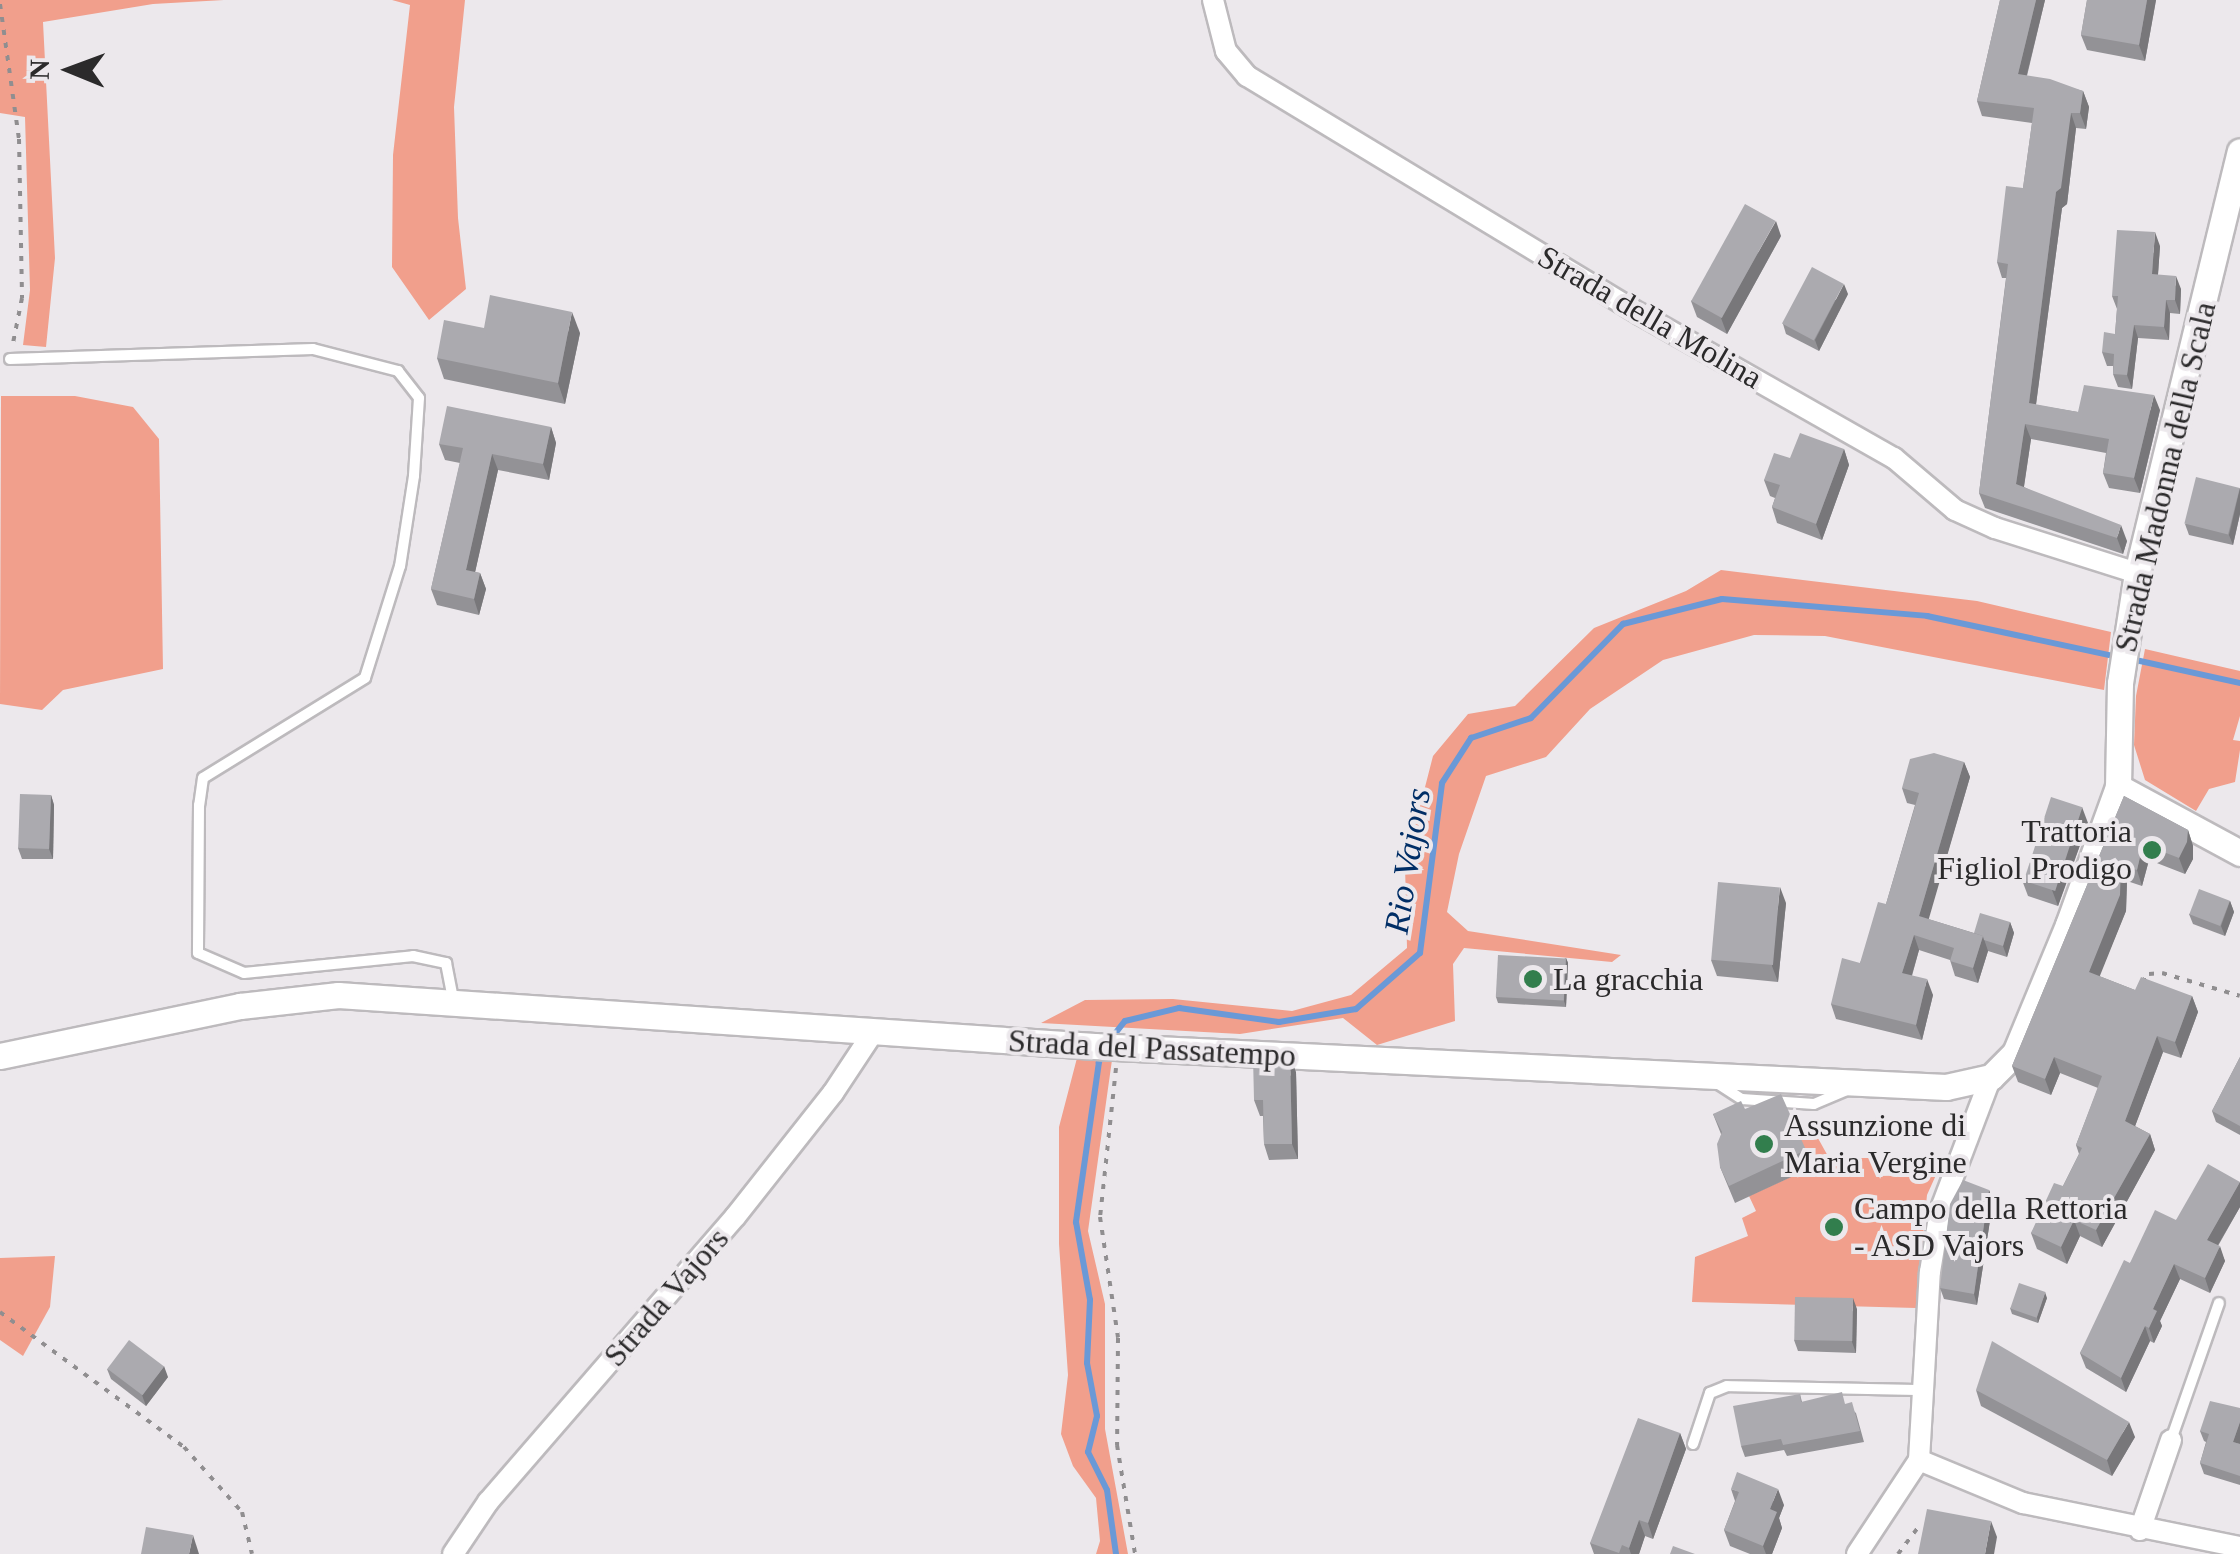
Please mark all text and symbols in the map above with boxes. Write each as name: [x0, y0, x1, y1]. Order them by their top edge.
north arrow: [20, 20, 120, 120]
text: N: [24, 59, 55, 80]
street label: Strada della Molina: [1531, 237, 1769, 397]
street label: Strada Madonna della Scala: [2106, 298, 2224, 656]
water label: Rio Vajors: [1376, 785, 1440, 937]
place label: Trattoria Figliol Prodigo: [1937, 813, 2132, 888]
marker: Trattoria Figliol Prodigo: [2141, 839, 2163, 861]
place label: La gracchia: [1553, 960, 1703, 998]
marker: La gracchia: [1522, 968, 1544, 990]
street label: Strada del Passatempo: [1007, 1021, 1297, 1075]
place label: Assunzione di Maria Vergine: [1784, 1107, 1967, 1182]
marker: Assunzione di Maria Vergine: [1753, 1133, 1775, 1155]
place label: Campo della Rettoria - ASD Vajors: [1854, 1190, 2128, 1265]
marker: Campo della Rettoria - ASD Vajors: [1823, 1216, 1845, 1238]
street label: Strada Vajors: [595, 1220, 737, 1374]

